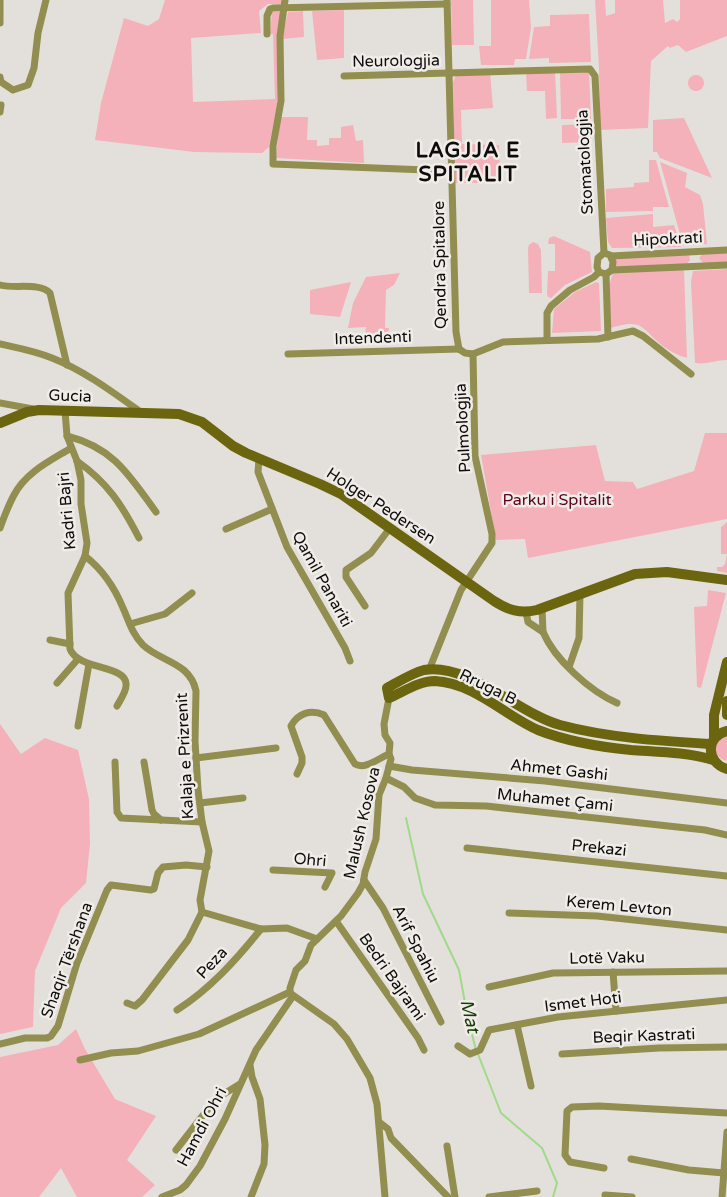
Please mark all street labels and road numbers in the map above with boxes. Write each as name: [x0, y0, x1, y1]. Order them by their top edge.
street label: Neurologjia: [352, 50, 440, 72]
street label: Stomatologjia: [572, 109, 598, 215]
street label: Qendra Spitalore: [429, 201, 451, 329]
street label: Hipokrati: [633, 227, 703, 251]
street label: Intendenti: [334, 327, 412, 349]
street label: Pulmologjia: [451, 383, 475, 473]
street label: Gucia: [48, 385, 92, 407]
street label: Holger Pedersen: [323, 463, 439, 549]
street label: Kadri Bajri: [54, 471, 80, 551]
street label: Qamil Panariti: [287, 527, 357, 631]
street label: Rruga B: [456, 665, 520, 709]
street label: Kalaja e Prizrenit: [172, 692, 198, 820]
street label: Ahmet Gashi: [509, 755, 609, 785]
street label: Malush Kosova: [339, 765, 385, 881]
street label: Muhamet Çami: [496, 784, 614, 816]
street label: Prekazi: [571, 835, 627, 861]
street label: Ohri: [293, 849, 327, 871]
street label: Kerem Levton: [565, 891, 673, 921]
street label: Shaqir Tërshana: [37, 899, 97, 1021]
street label: Arif Spahiu: [388, 902, 444, 986]
street label: Bedri Bajrami: [354, 929, 430, 1025]
street label: Peza: [192, 943, 232, 983]
street label: Lotë Vaku: [569, 947, 645, 969]
street label: Ismet Hoti: [543, 987, 623, 1017]
street label: Beqir Kastrati: [592, 1024, 696, 1048]
street label: Hamdi Ohri: [173, 1084, 231, 1170]

